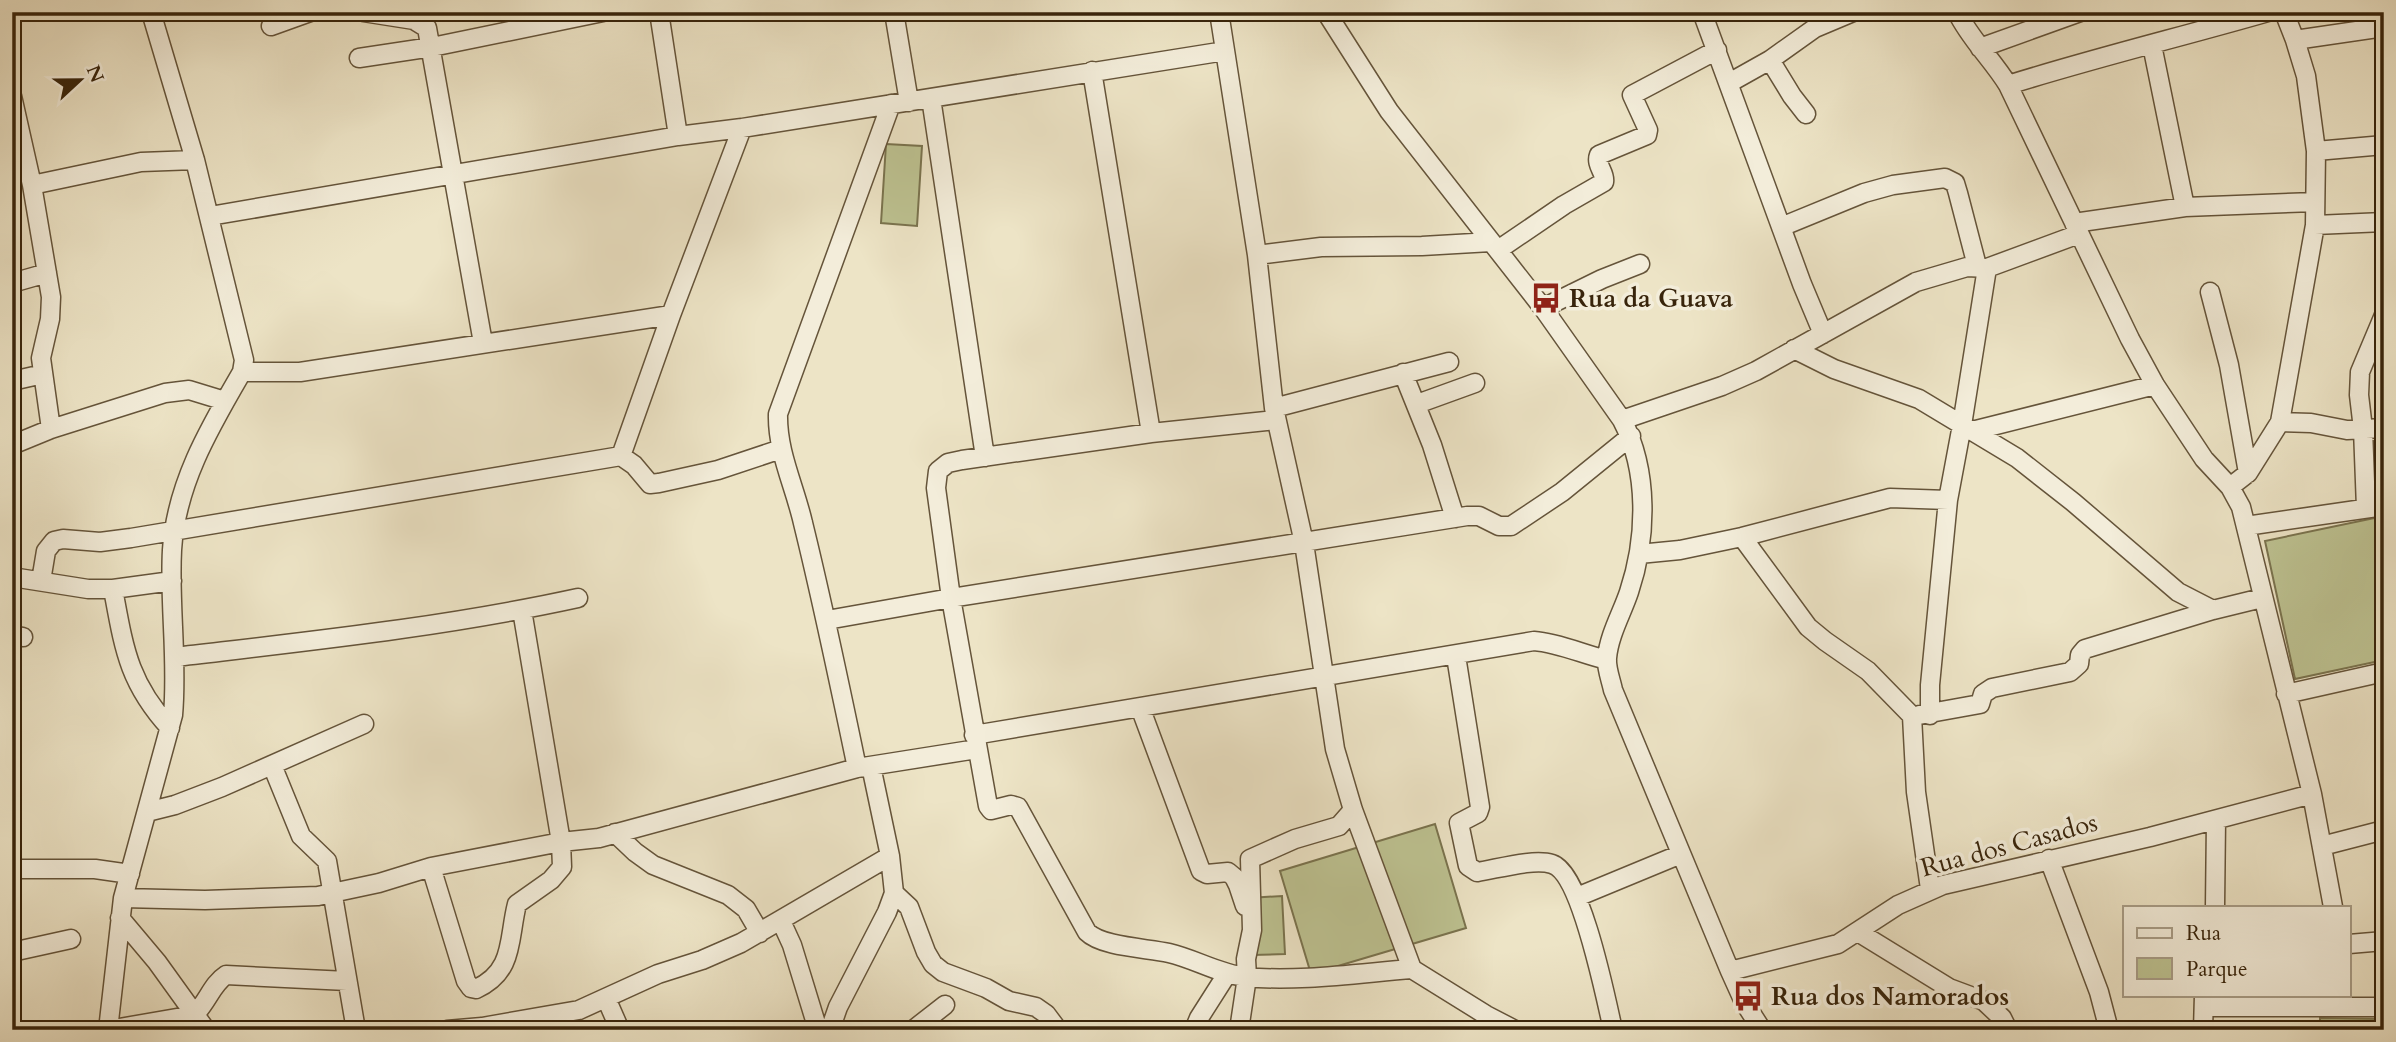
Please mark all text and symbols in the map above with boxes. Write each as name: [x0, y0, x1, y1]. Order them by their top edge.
north arrow: [46, 46, 116, 116]
text: N: [80, 61, 110, 87]
bus stop icon: Rua da Guava: [1529, 281, 1563, 315]
place label: Rua da Guava: [1569, 281, 1733, 316]
street label: Rua dos Casados: [1917, 805, 2101, 885]
legend: [2123, 906, 2350, 996]
text: Rua: [2186, 919, 2221, 948]
text: Parque: [2186, 955, 2247, 984]
bus stop icon: Rua dos Namorados: [1731, 979, 1765, 1013]
place label: Rua dos Namorados: [1771, 979, 2009, 1014]

